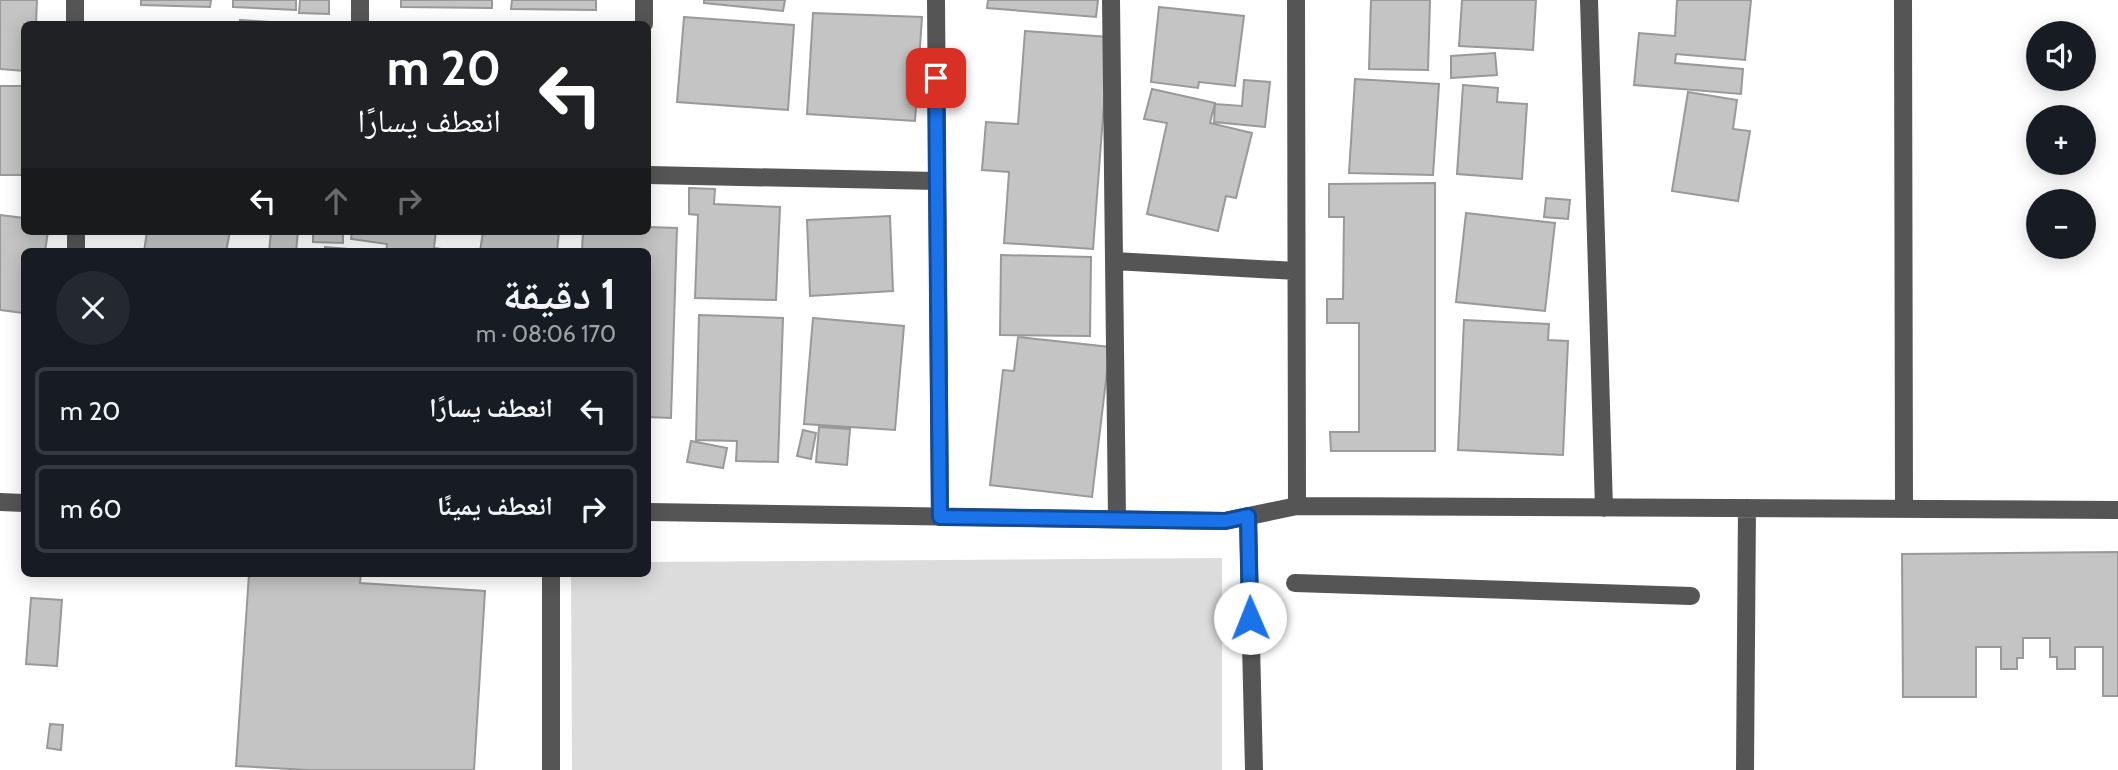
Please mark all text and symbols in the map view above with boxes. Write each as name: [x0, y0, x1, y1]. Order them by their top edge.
map controls: [2026, 21, 2096, 259]
button: sound: [2026, 21, 2096, 91]
text: 20 m: [387, 38, 501, 97]
pin: [906, 48, 966, 108]
icon: left: [525, 49, 616, 140]
icon: arrive: [917, 59, 955, 97]
text: انعطف يسارًا: [358, 101, 501, 140]
button: +: [2026, 105, 2096, 175]
icon: left: [244, 182, 282, 220]
icon: ahead: [317, 182, 355, 220]
icon: right: [390, 182, 428, 220]
button: −: [2026, 189, 2096, 259]
text: 1 دقيقة: [503, 268, 616, 320]
button: close: [56, 271, 130, 345]
text: 170 m · 08:06: [476, 320, 616, 348]
text: انعطف يسارًا: [429, 392, 553, 424]
icon: left: [574, 392, 612, 430]
text: 20 m: [60, 395, 120, 427]
text: انعطف يمينًا: [437, 490, 553, 522]
icon: right: [574, 490, 612, 528]
text: 60 m: [60, 493, 122, 525]
position arrow: [1213, 581, 1287, 655]

